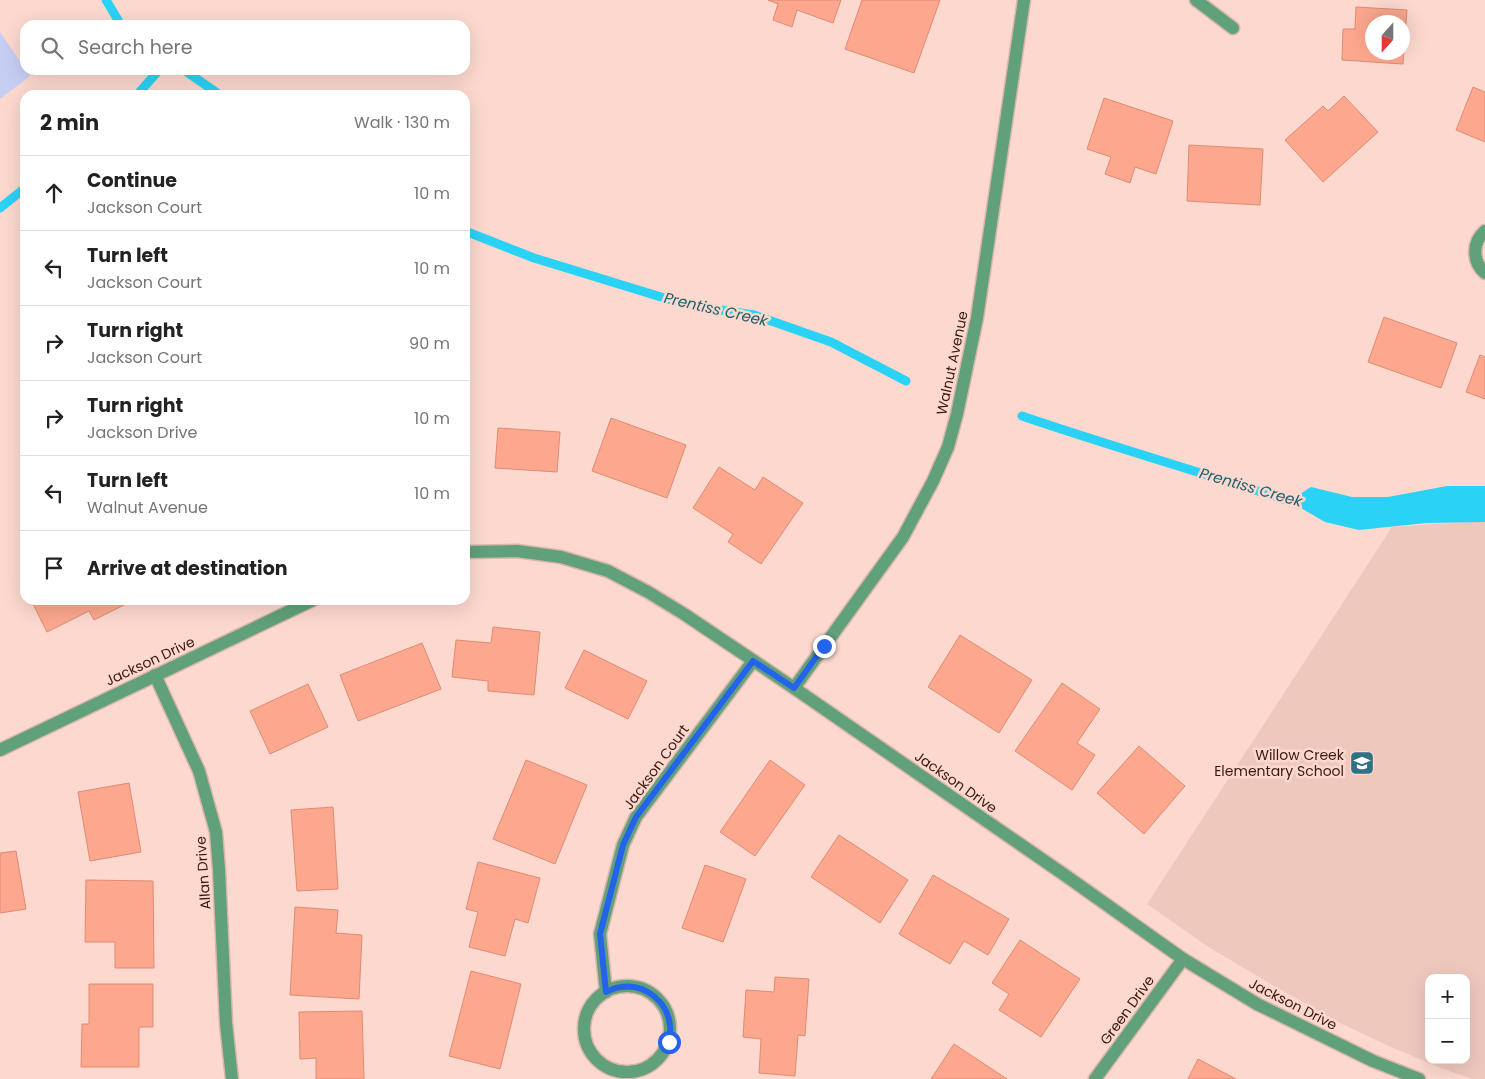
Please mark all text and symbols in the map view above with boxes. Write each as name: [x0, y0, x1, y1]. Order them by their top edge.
north arrow: [1365, 15, 1410, 60]
search box: [20, 20, 470, 75]
icon: search: [38, 34, 66, 62]
text: Search here: [78, 34, 192, 61]
text: 2 min: [40, 108, 99, 137]
text: Walk · 130 m: [354, 111, 450, 134]
text: Continue: [87, 167, 177, 194]
icon: ahead: [40, 179, 68, 207]
text: 10 m: [414, 182, 450, 205]
text: Jackson Court: [87, 196, 202, 219]
text: Turn left: [87, 242, 168, 269]
icon: left: [40, 254, 68, 282]
text: 10 m: [414, 257, 450, 280]
text: Jackson Court: [87, 271, 202, 294]
water label: Prentiss Creek: [662, 287, 771, 331]
street label: Walnut Avenue: [931, 309, 973, 417]
text: Turn right: [87, 317, 183, 344]
icon: right: [40, 329, 68, 357]
text: 90 m: [409, 332, 450, 355]
text: Jackson Court: [87, 346, 202, 369]
text: Turn right: [87, 392, 183, 419]
icon: right: [40, 404, 68, 432]
text: 10 m: [414, 407, 450, 430]
text: Jackson Drive: [87, 421, 197, 444]
water label: Prentiss Creek: [1197, 462, 1306, 512]
text: Turn left: [87, 467, 168, 494]
icon: left: [40, 479, 68, 507]
text: 10 m: [414, 482, 450, 505]
text: Walnut Avenue: [87, 496, 208, 519]
icon: arrive: [40, 554, 68, 582]
text: Arrive at destination: [87, 555, 288, 582]
street label: Jackson Drive: [102, 631, 198, 690]
route end: [813, 635, 836, 658]
street label: Jackson Court: [618, 720, 694, 814]
place label: Willow Creek Elementary School: [1214, 745, 1345, 781]
street label: Jackson Drive: [911, 746, 1002, 818]
school or university icon: Willow Creek Elementary School: [1349, 750, 1375, 776]
street label: Allan Drive: [190, 835, 216, 910]
street label: Green Drive: [1095, 971, 1159, 1049]
street label: Jackson Drive: [1245, 973, 1341, 1035]
map controls: [1425, 974, 1470, 1064]
button: +: [1425, 974, 1470, 1019]
button: −: [1425, 1019, 1470, 1064]
route start: [658, 1031, 681, 1054]

